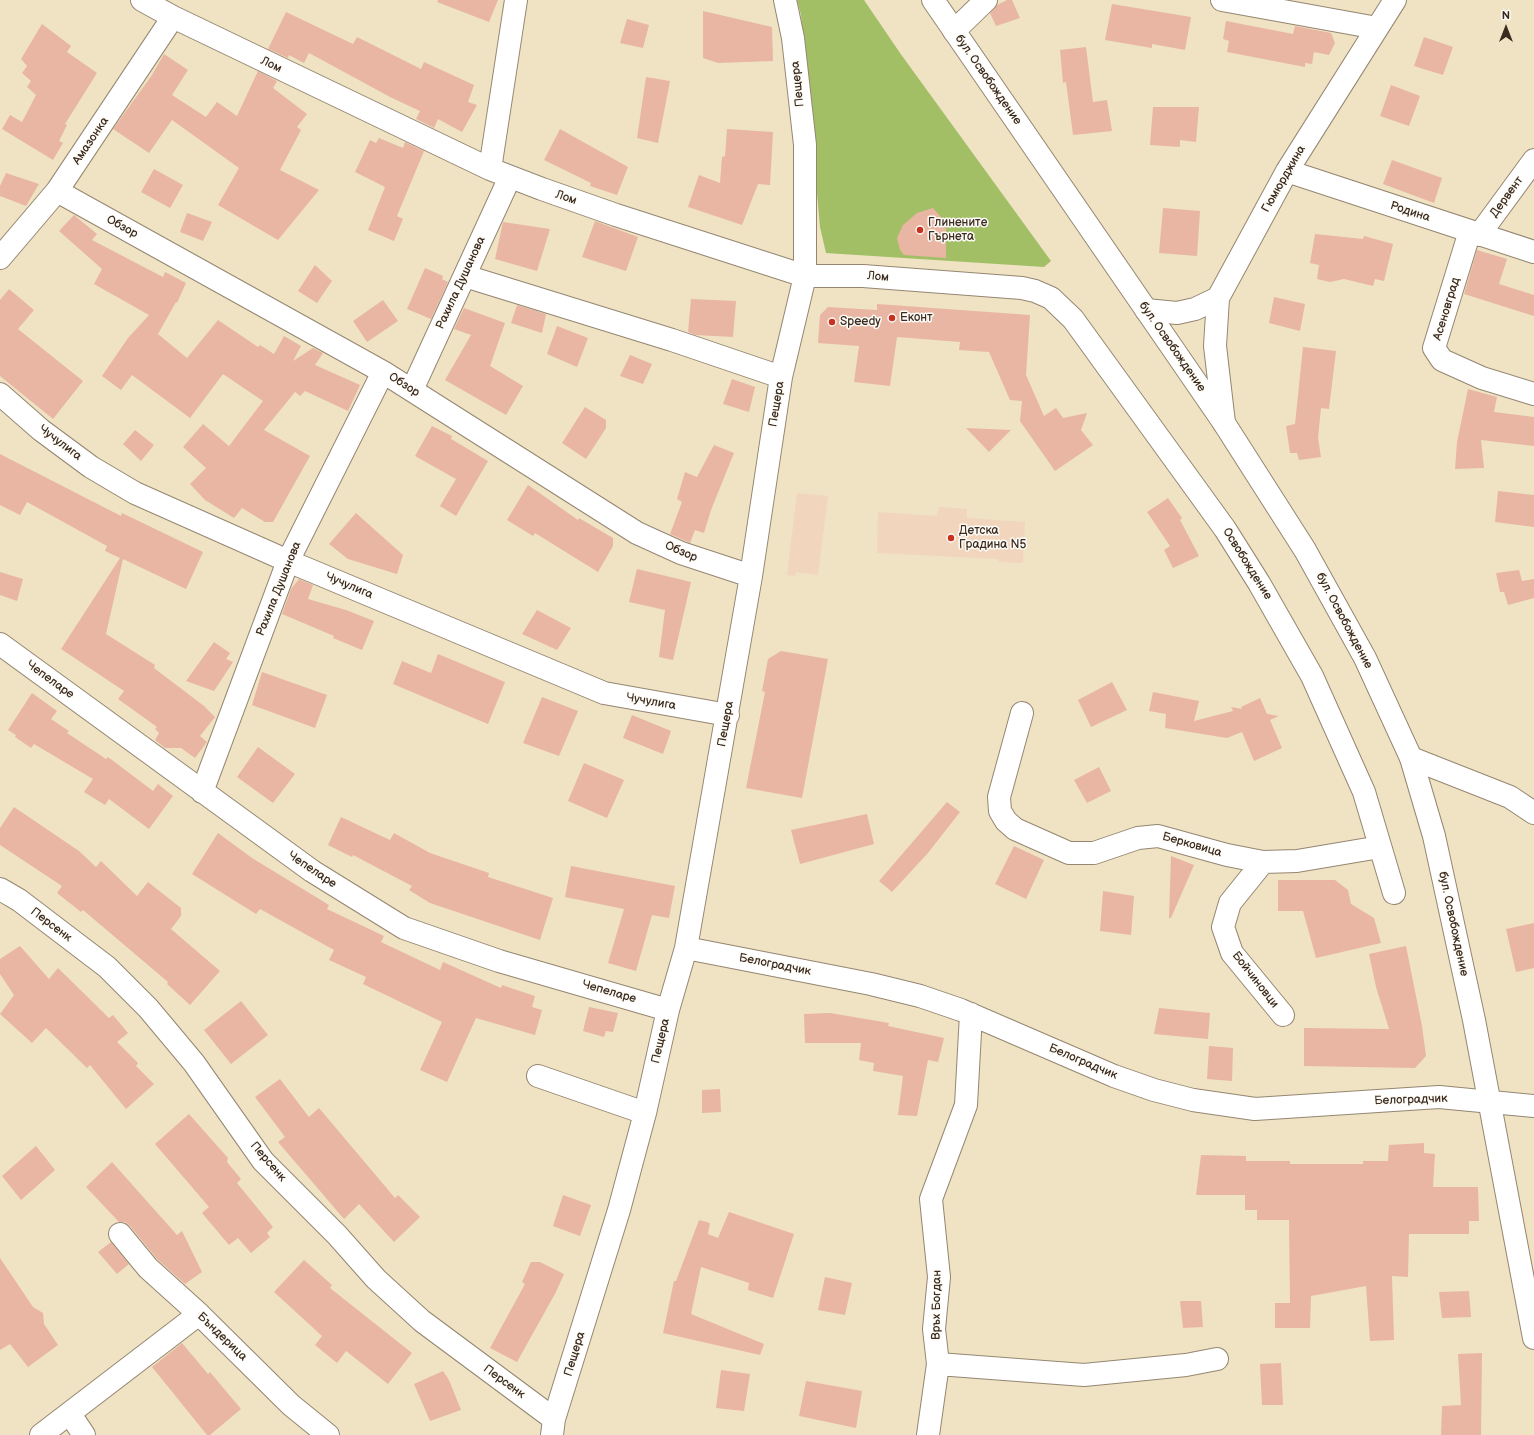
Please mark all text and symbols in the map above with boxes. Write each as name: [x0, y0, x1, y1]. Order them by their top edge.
north arrow: [1486, 8, 1526, 48]
text: N: [1502, 9, 1510, 22]
street label: бул. Освобождение: [951, 32, 1025, 128]
street label: Лом: [258, 54, 284, 76]
street label: Пещера: [788, 60, 808, 108]
street label: Амазонка: [70, 114, 112, 168]
street label: Гюмюрджина: [1259, 143, 1309, 215]
street label: Дервент: [1487, 174, 1527, 220]
street label: Лом: [553, 188, 579, 208]
street label: Родина: [1388, 199, 1432, 225]
street label: Обзор: [104, 212, 140, 242]
place label: Глинените Гърнета: [928, 216, 987, 244]
marker: Глинените Гърнета: [915, 225, 925, 235]
street label: Рахила Душанова: [433, 234, 489, 332]
street label: Лом: [867, 269, 889, 285]
street label: Асеновград: [1431, 276, 1463, 342]
street label: бул. Освобождение: [1135, 299, 1209, 395]
place label: Еконт: [900, 311, 933, 325]
marker: Еконт: [887, 313, 897, 323]
place label: Speedy: [840, 315, 881, 329]
marker: Speedy: [827, 317, 837, 327]
street label: Обзор: [386, 370, 422, 400]
street label: Пещера: [766, 380, 788, 428]
street label: Чучулига: [36, 422, 84, 464]
place label: Детска Градина N5: [959, 524, 1026, 552]
street label: Освобождение: [1219, 525, 1275, 603]
marker: Детска Градина N5: [946, 533, 956, 543]
street label: Обзор: [663, 539, 699, 565]
street label: Рахила Душанова: [253, 540, 305, 638]
street label: Чучулига: [323, 570, 375, 602]
street label: бул. Освобождение: [1313, 571, 1375, 671]
street label: Чепеларе: [23, 658, 77, 702]
street label: Чучулига: [625, 691, 677, 713]
street label: Пещера: [715, 700, 737, 748]
street label: Берковица: [1161, 830, 1223, 860]
street label: Чепеларе: [285, 848, 339, 892]
street label: бул. Освобождение: [1435, 870, 1471, 978]
street label: Персенк: [27, 905, 75, 945]
street label: Бойчиновци: [1229, 949, 1281, 1011]
street label: Белоградчик: [738, 951, 812, 979]
street label: Чепеларе: [580, 977, 638, 1007]
street label: Пещера: [649, 1017, 673, 1065]
street label: Белоградчик: [1046, 1041, 1120, 1083]
street label: Белоградчик: [1374, 1092, 1448, 1108]
street label: Персенк: [247, 1139, 289, 1185]
street label: Връх Богдан: [929, 1270, 945, 1340]
street label: Бъндерица: [194, 1310, 250, 1364]
street label: Пещера: [561, 1330, 589, 1378]
street label: Персенк: [480, 1362, 528, 1402]

